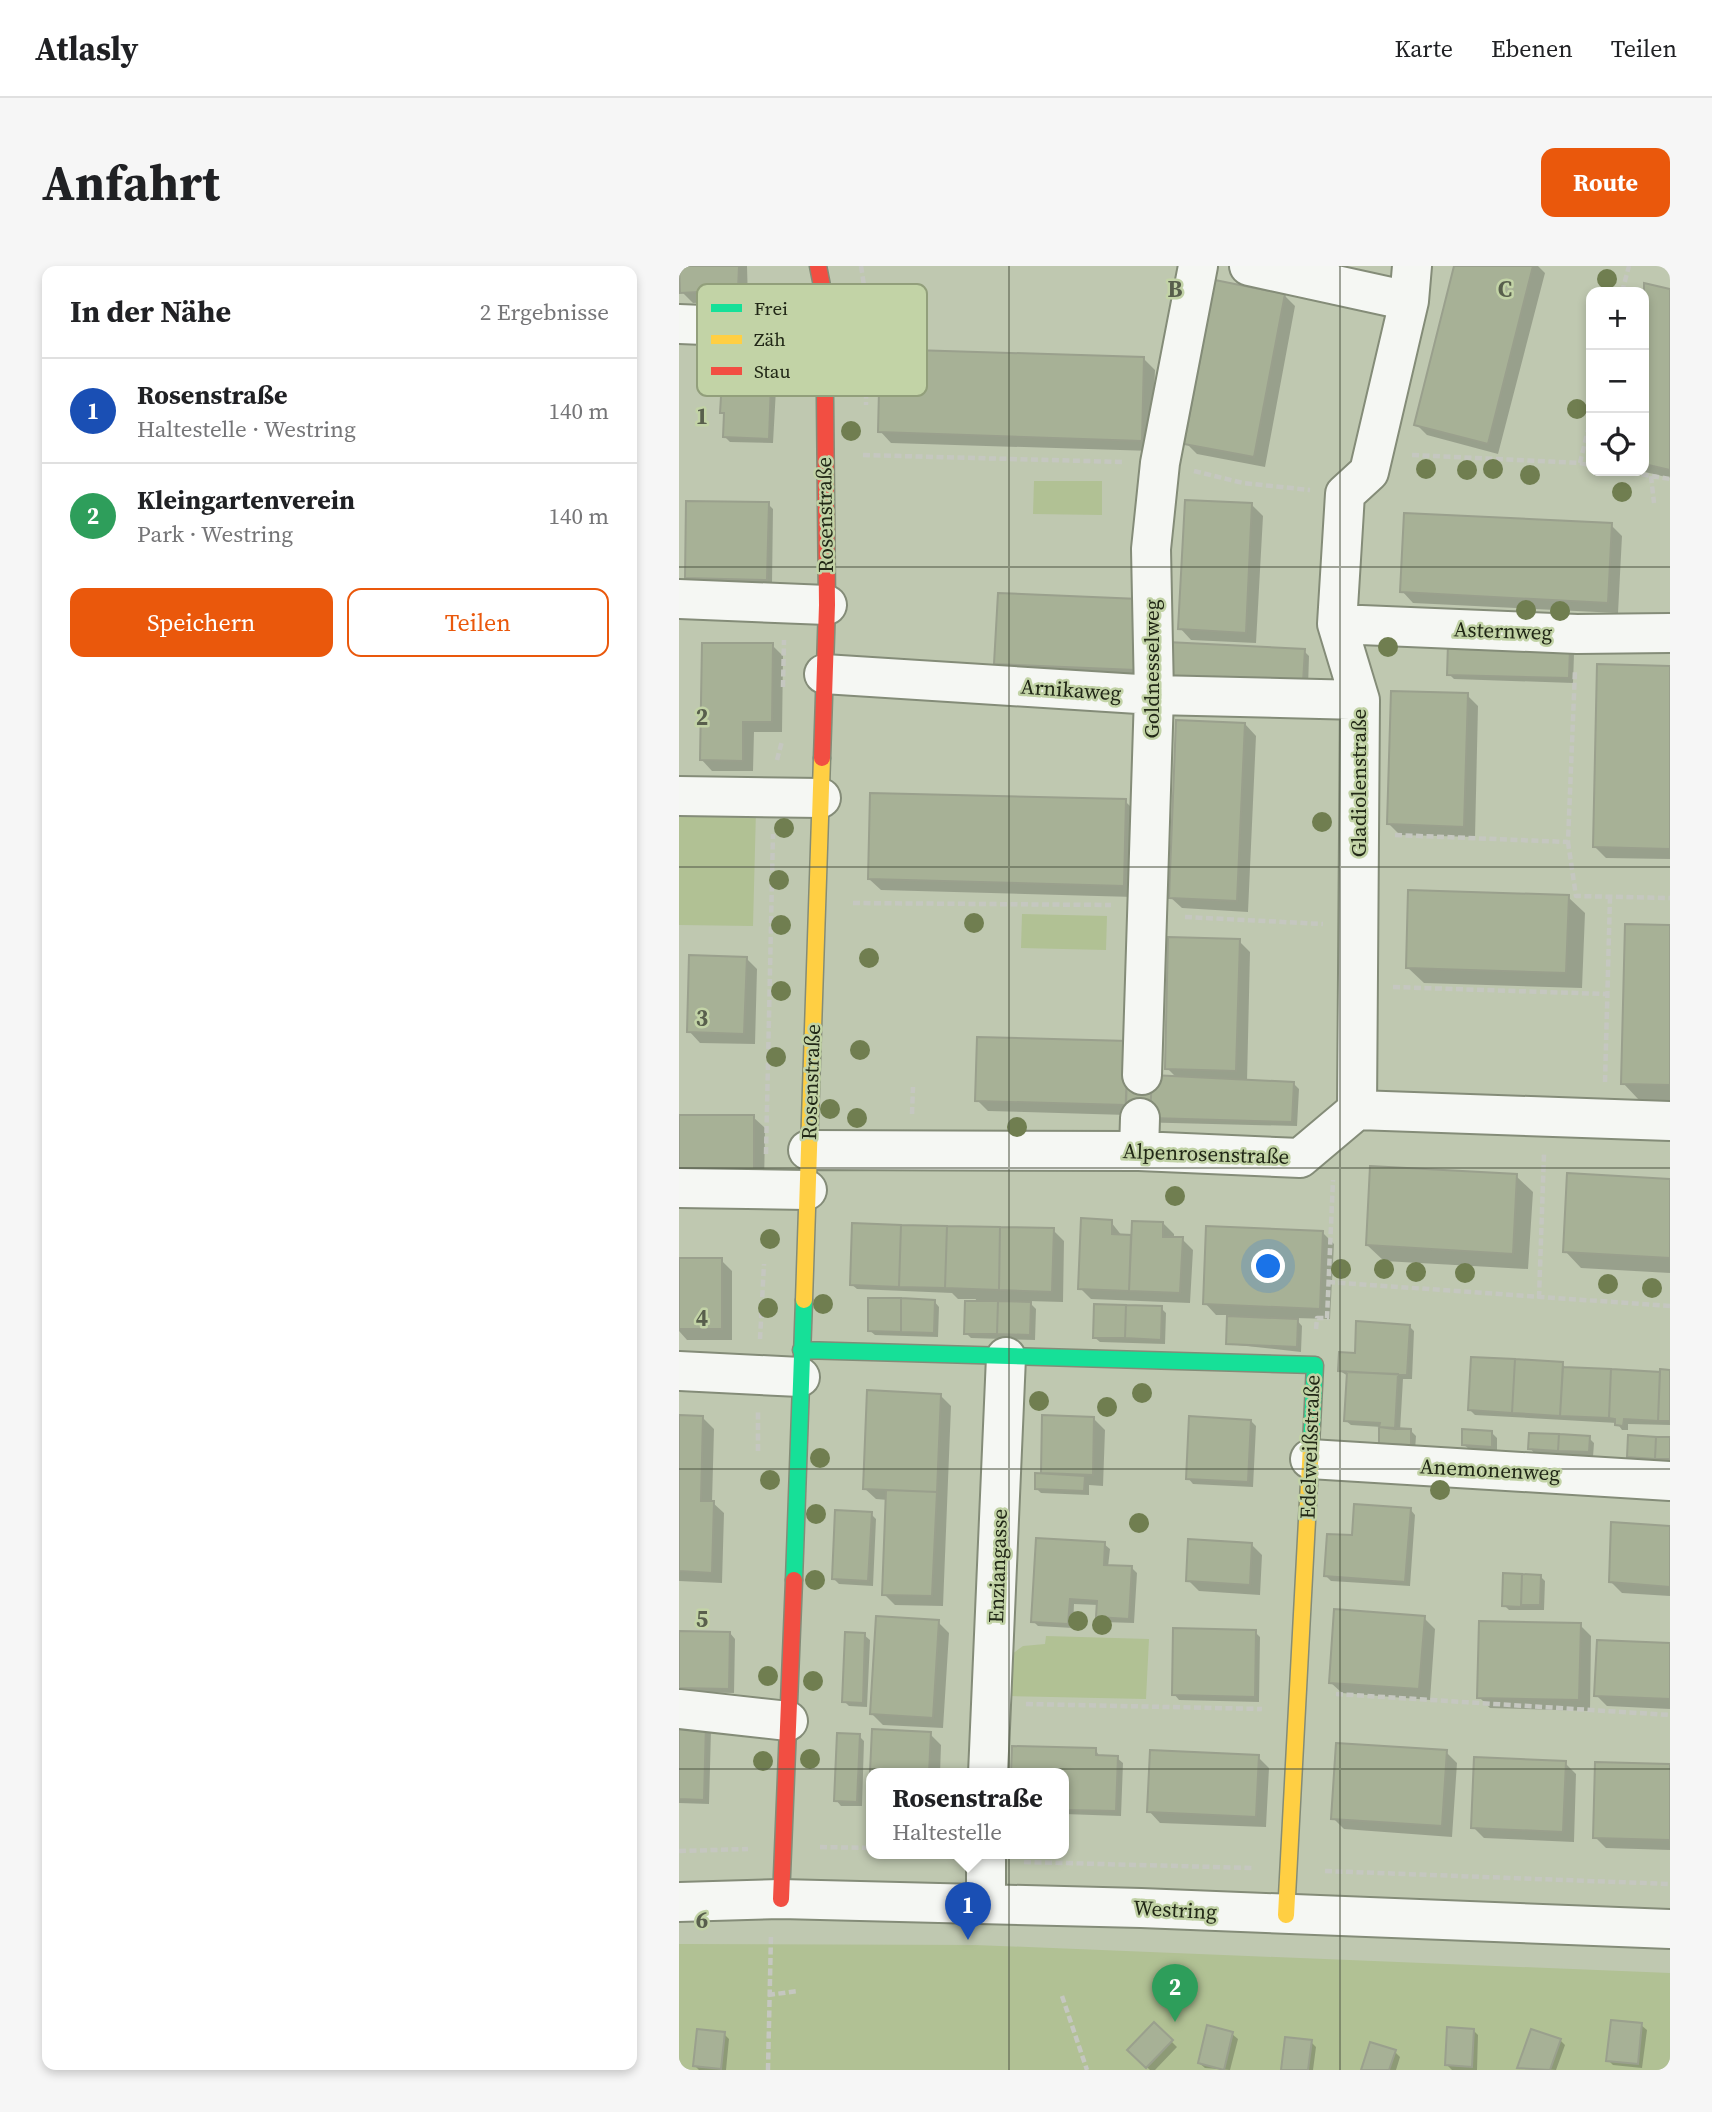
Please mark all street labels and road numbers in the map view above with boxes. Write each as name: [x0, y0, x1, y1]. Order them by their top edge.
street label: Rosenstraße: [809, 457, 840, 573]
street label: Goldnesselweg: [1137, 599, 1166, 739]
street label: Asternweg: [1453, 614, 1553, 647]
street label: Arnikaweg: [1020, 672, 1122, 707]
street label: Gladiolenstraße: [1344, 709, 1373, 857]
street label: Rosenstraße: [794, 1024, 827, 1140]
street label: Alpenrosenstraße: [1122, 1136, 1290, 1171]
street label: Edelweißstraße: [1292, 1374, 1327, 1520]
street label: Anemonenweg: [1419, 1451, 1561, 1488]
street label: Enziangasse: [981, 1508, 1014, 1624]
street label: Westring: [1132, 1893, 1218, 1926]

